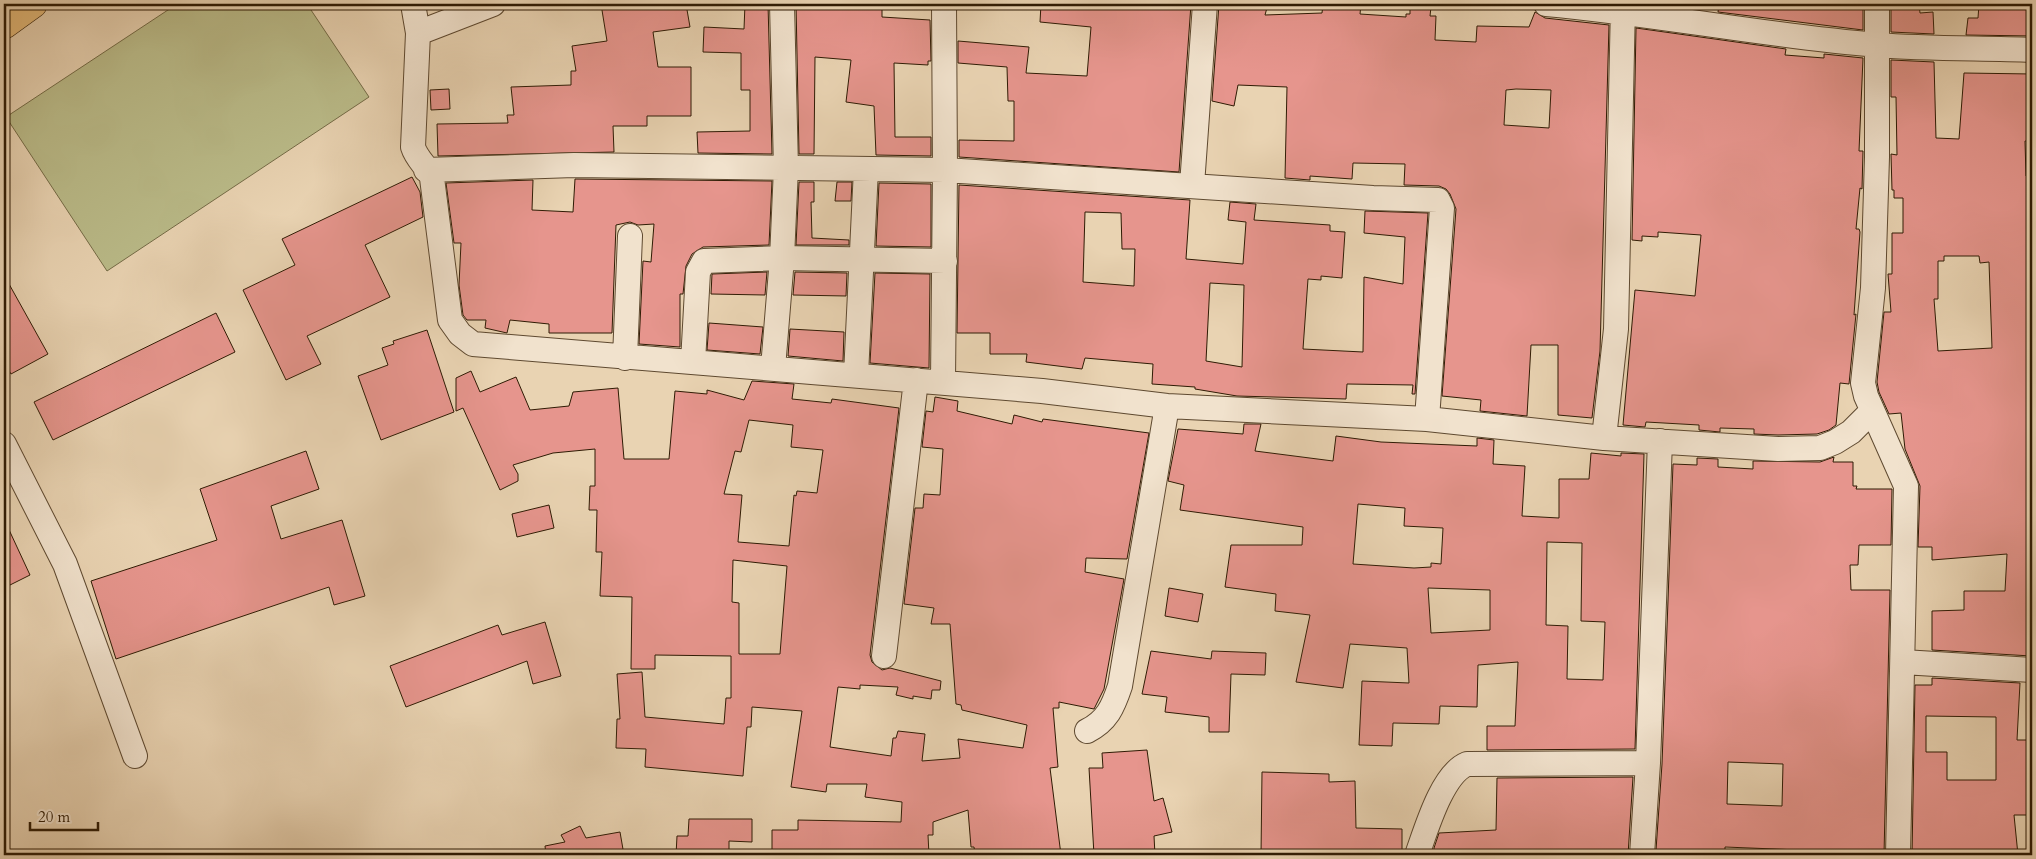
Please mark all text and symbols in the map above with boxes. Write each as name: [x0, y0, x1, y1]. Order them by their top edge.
scale bar: [30, 799, 98, 831]
text: 20 m: [38, 807, 70, 827]

